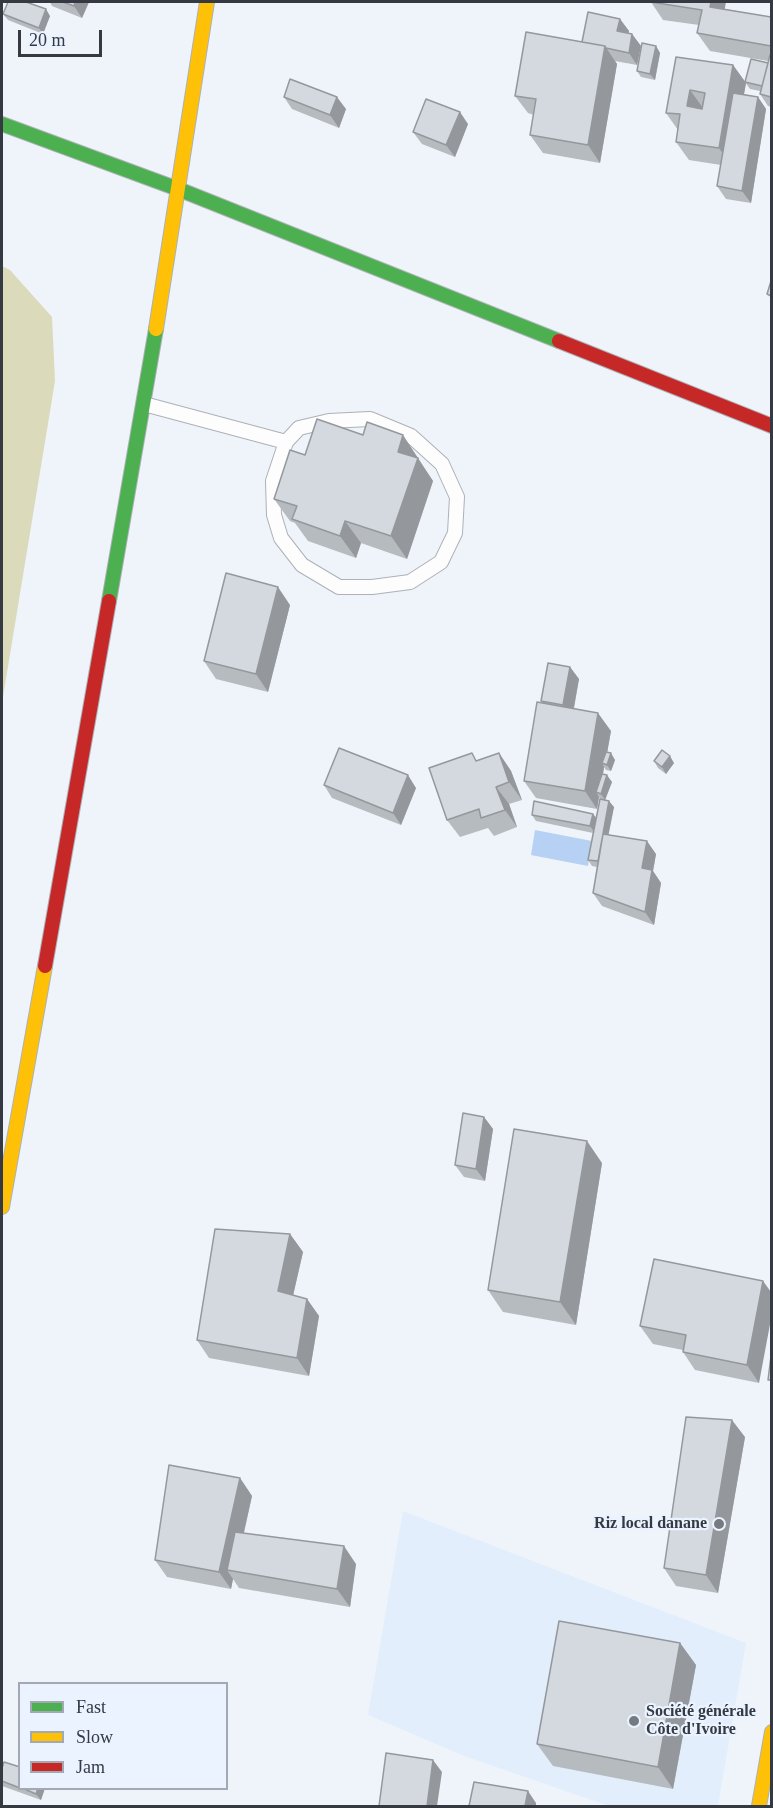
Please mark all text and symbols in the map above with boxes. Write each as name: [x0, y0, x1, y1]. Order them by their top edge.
scale bar: [21, 18, 105, 56]
text: 20 m: [29, 30, 66, 50]
place label: Riz local danane: [594, 1514, 707, 1534]
marker: Riz local danane: [712, 1517, 726, 1531]
legend: [18, 1682, 228, 1790]
text: Fast: [76, 1697, 106, 1717]
place label: Société générale Côte d'Ivoire: [646, 1702, 756, 1740]
marker: Société générale Côte d'Ivoire: [627, 1714, 641, 1728]
text: Slow: [76, 1727, 113, 1747]
text: Jam: [76, 1757, 105, 1777]

